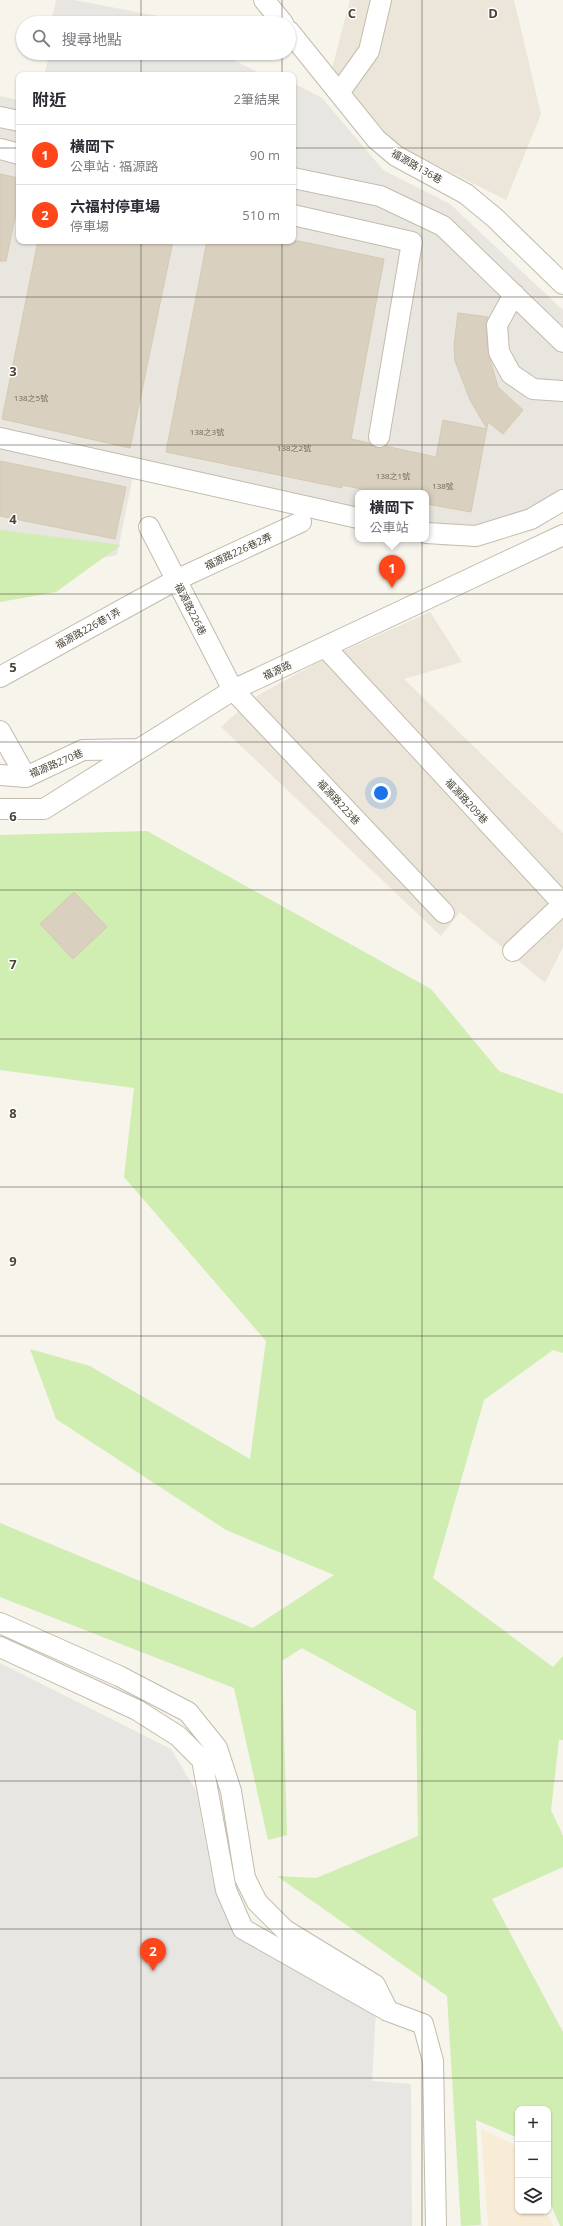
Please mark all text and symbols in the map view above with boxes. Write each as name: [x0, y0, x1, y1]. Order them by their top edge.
text: C: [348, 4, 356, 22]
text: D: [488, 4, 498, 22]
search box: [16, 16, 296, 60]
icon: search: [30, 27, 52, 49]
text: 搜尋地點: [62, 29, 122, 49]
text: 附近: [32, 88, 66, 111]
text: 2筆結果: [234, 90, 280, 108]
text: 橫岡下: [70, 136, 115, 156]
text: 1: [41, 146, 49, 164]
text: 90 m: [250, 146, 280, 164]
street label: 福源路136巷: [389, 146, 445, 186]
text: 公車站 · 福源路: [70, 157, 158, 175]
text: 六福村停車場: [70, 196, 160, 216]
text: 2: [41, 206, 49, 224]
text: 510 m: [242, 206, 280, 224]
text: 停車場: [70, 217, 109, 235]
text: 3: [9, 362, 17, 380]
house number: 138之5號: [14, 392, 48, 403]
house number: 138之3號: [190, 426, 224, 437]
house number: 138之2號: [277, 442, 311, 453]
house number: 138之1號: [376, 470, 410, 481]
house number: 138號: [432, 480, 454, 491]
popup: [355, 490, 429, 542]
text: 橫岡下: [369, 497, 415, 517]
text: 4: [9, 510, 17, 528]
text: 公車站: [369, 518, 409, 536]
street label: 福源路226巷2弄: [202, 529, 274, 573]
pin: 1: [379, 555, 405, 588]
street label: 福源路226巷: [172, 580, 210, 638]
street label: 福源路226巷1弄: [53, 604, 123, 652]
street label: 福源路: [260, 657, 294, 683]
text: 5: [9, 658, 17, 676]
street label: 福源路270巷: [27, 745, 85, 781]
street label: 福源路209巷: [442, 775, 492, 827]
street label: 福源路223巷: [314, 776, 364, 828]
your location: [371, 783, 391, 803]
text: 6: [9, 807, 17, 825]
text: 7: [9, 955, 17, 973]
text: 8: [9, 1104, 17, 1122]
text: 9: [9, 1252, 17, 1270]
pin: 2: [140, 1938, 166, 1971]
map controls: [515, 2106, 551, 2214]
button: +: [515, 2106, 551, 2142]
button: −: [515, 2142, 551, 2178]
button: layers: [515, 2178, 551, 2214]

